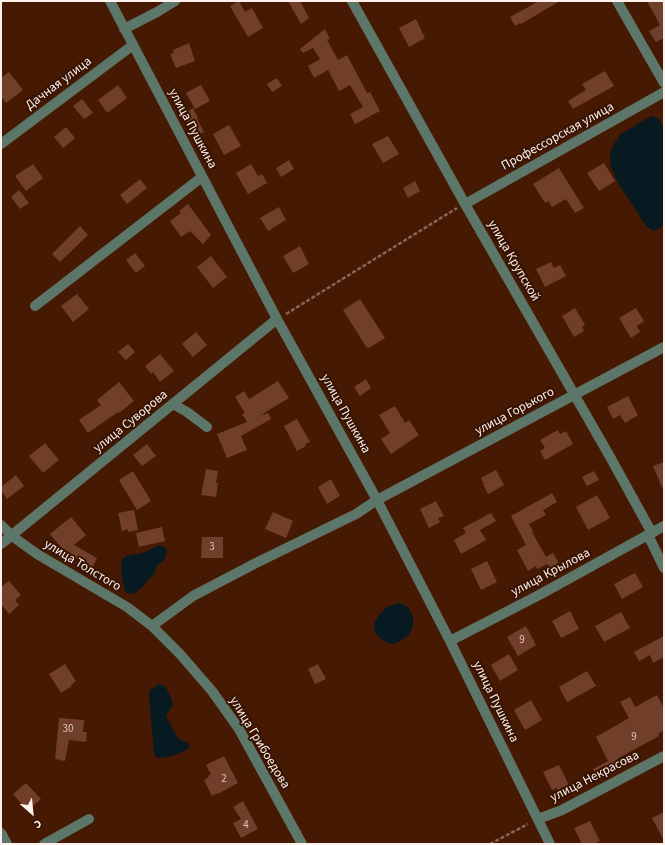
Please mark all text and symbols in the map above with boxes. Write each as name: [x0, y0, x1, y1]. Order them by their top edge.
street label: Дачная улица: [23, 54, 95, 114]
street label: улица Пушкина: [164, 86, 220, 172]
street label: Профессорская улица: [499, 100, 617, 174]
street label: улица Крупской: [483, 218, 543, 304]
street label: улица Пушкина: [317, 372, 373, 456]
street label: улица Горького: [473, 385, 557, 439]
street label: улица Суворова: [91, 387, 171, 457]
street label: улица Толстого: [41, 537, 123, 595]
house number: 3: [209, 541, 215, 555]
street label: улица Крылова: [509, 546, 593, 600]
house number: 9: [519, 634, 525, 648]
street label: улица Пушкина: [469, 659, 521, 745]
street label: улица Грибоедова: [225, 694, 293, 792]
house number: 30: [63, 723, 73, 737]
house number: 9: [631, 731, 637, 745]
street label: улица Некрасова: [548, 748, 642, 806]
house number: 2: [221, 773, 227, 787]
north arrow: [12, 793, 52, 833]
text: С: [31, 816, 44, 832]
house number: 4: [243, 819, 249, 833]

